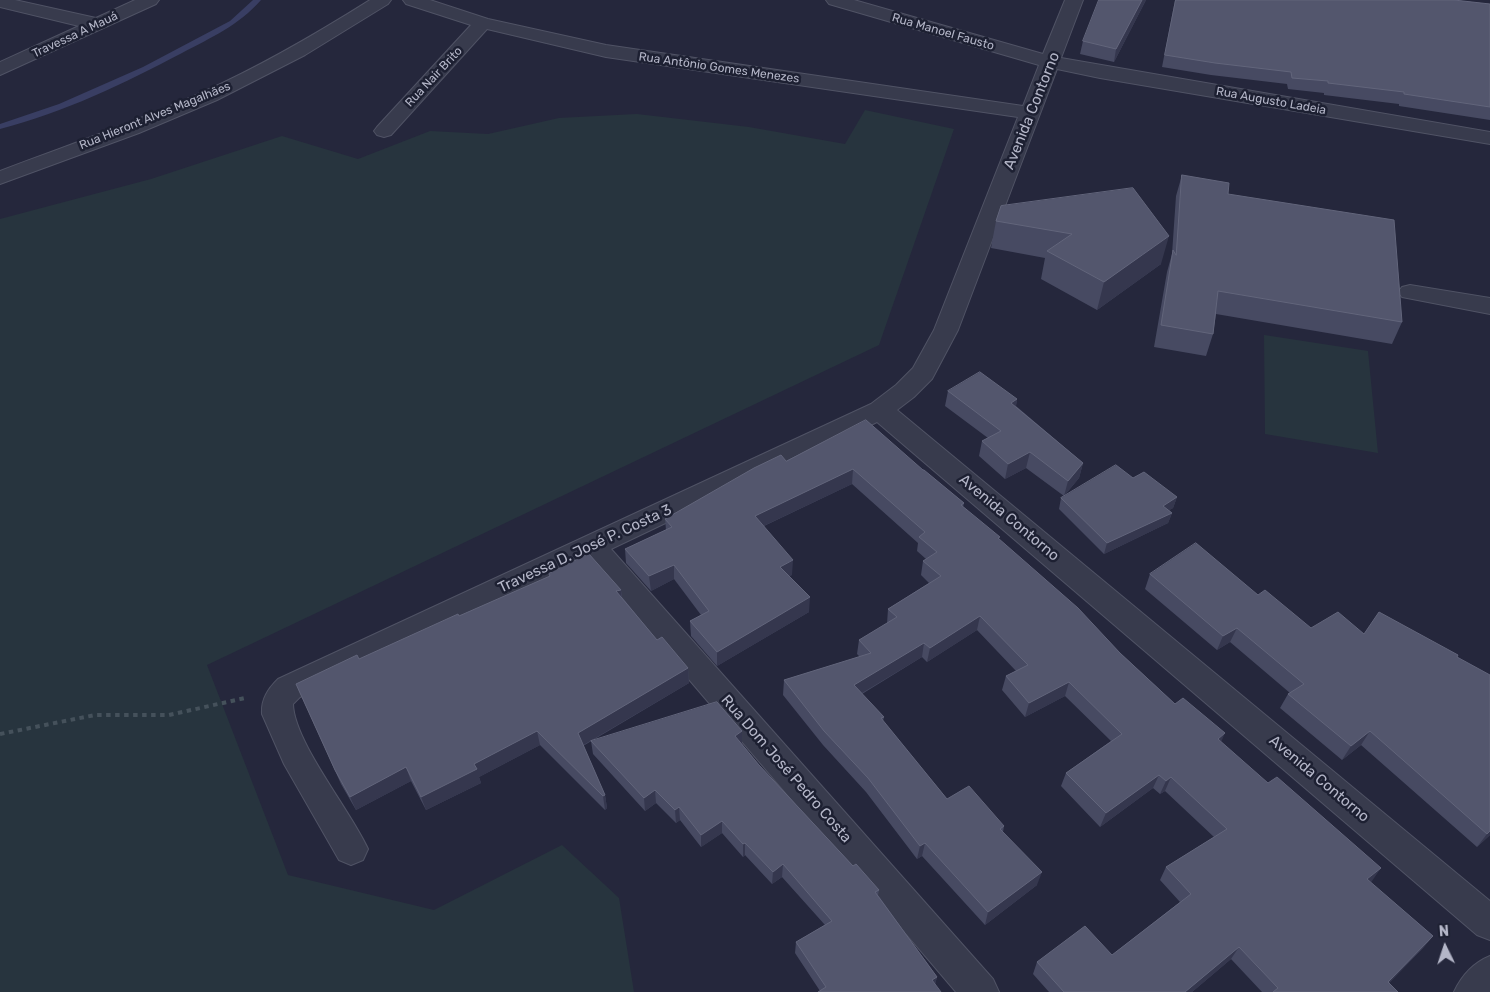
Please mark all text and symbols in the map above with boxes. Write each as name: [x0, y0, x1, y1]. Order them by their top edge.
street label: Travessa A Mauá: [30, 9, 120, 61]
street label: Rua Manoel Fausto: [890, 11, 996, 53]
street label: Rua Nair Brito: [402, 44, 466, 110]
street label: Rua Antônio Gomes Menezes: [638, 50, 800, 86]
street label: Avenida Contorno: [1000, 50, 1064, 172]
street label: Rua Hieront Alves Magalhães: [77, 79, 233, 153]
street label: Rua Augusto Ladeia: [1215, 84, 1327, 118]
street label: Avenida Contorno: [955, 471, 1063, 565]
street label: Travessa D. José P. Costa 3: [495, 501, 675, 597]
street label: Rua Dom José Pedro Costa: [717, 692, 855, 846]
street label: Avenida Contorno: [1265, 732, 1373, 826]
north arrow: [1420, 922, 1470, 972]
text: N: [1438, 923, 1450, 940]

